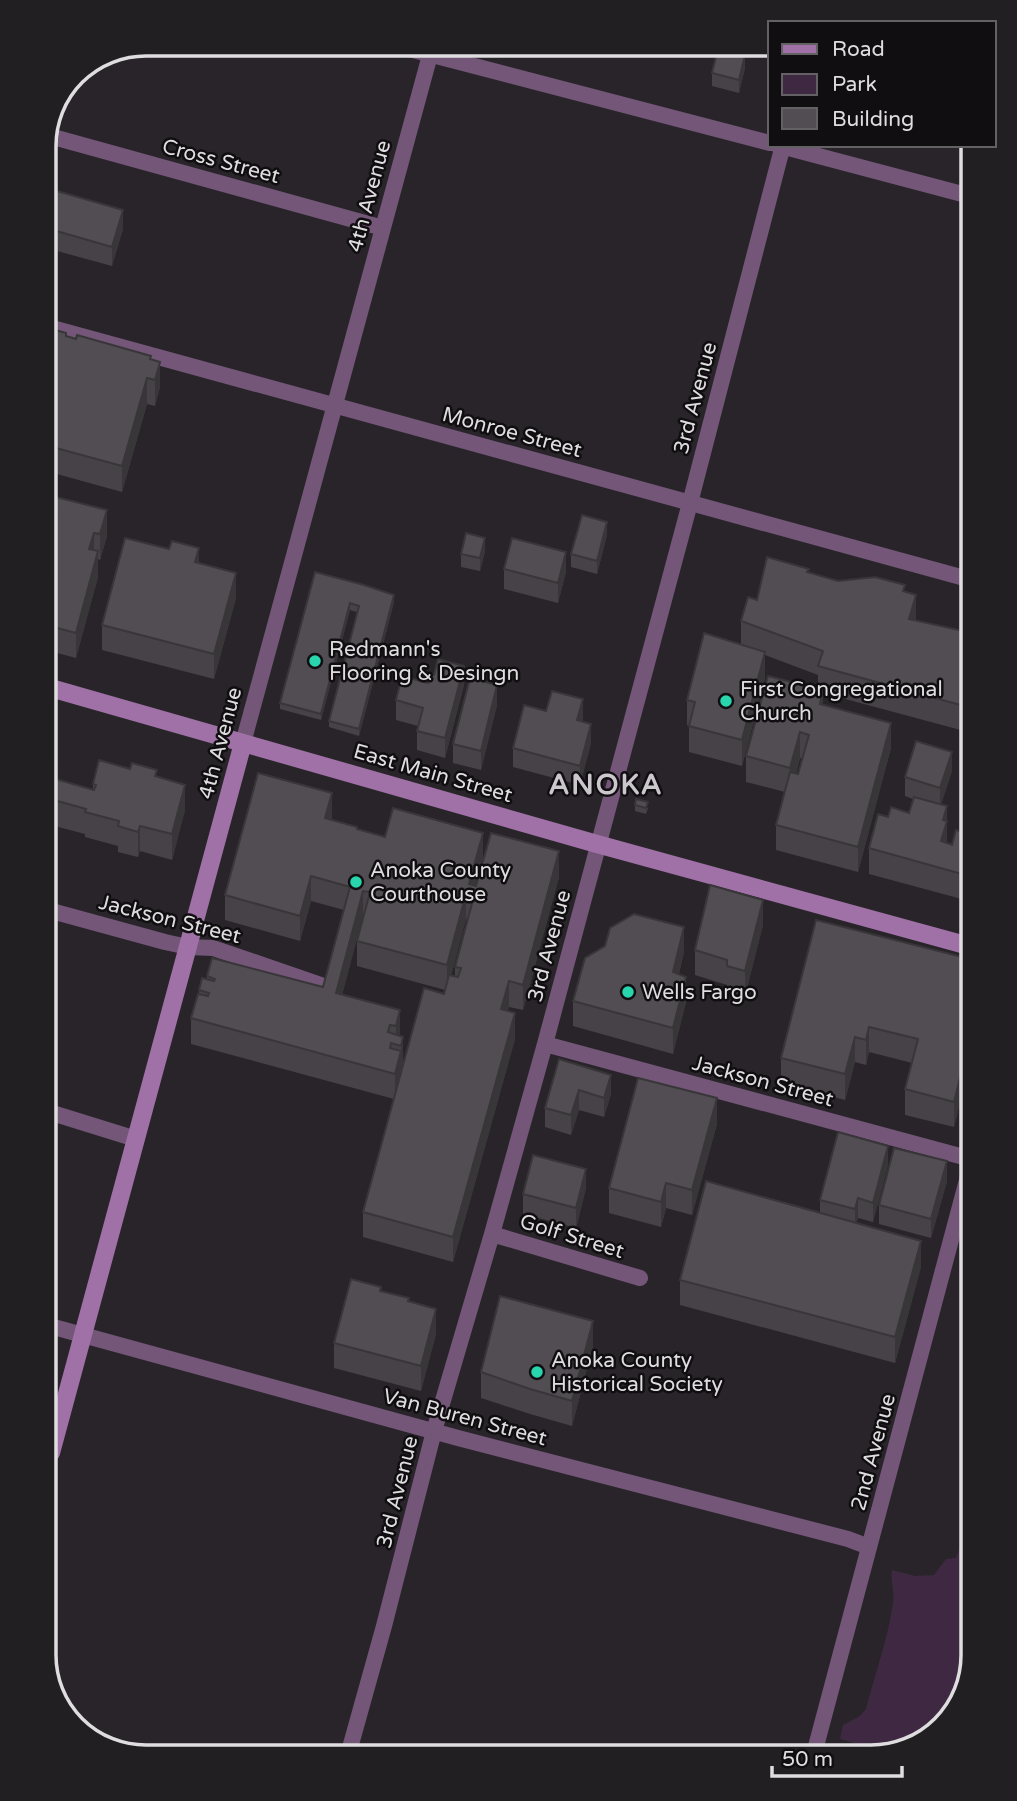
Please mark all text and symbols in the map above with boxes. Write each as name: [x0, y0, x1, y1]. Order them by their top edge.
legend: [768, 21, 996, 147]
text: Road: [832, 37, 885, 62]
text: Park: [832, 72, 877, 97]
text: Building: [832, 107, 914, 132]
street label: Cross Street: [159, 134, 282, 189]
street label: 4th Avenue: [343, 137, 396, 255]
street label: 3rd Avenue: [669, 339, 722, 457]
street label: Monroe Street: [439, 402, 584, 463]
place label: Redmann's Flooring & Desingn: [329, 637, 519, 686]
marker: Redmann's Flooring & Desingn: [307, 653, 323, 669]
place label: First Congregational Church: [740, 677, 943, 726]
street label: 4th Avenue: [194, 684, 247, 802]
marker: First Congregational Church: [718, 693, 734, 709]
street label: East Main Street: [351, 739, 515, 808]
district label: ANOKA: [548, 768, 664, 802]
place label: Anoka County Courthouse: [370, 858, 511, 907]
marker: Anoka County Courthouse: [348, 874, 364, 890]
street label: 3rd Avenue: [523, 887, 576, 1005]
street label: Jackson Street: [96, 890, 243, 949]
place label: Wells Fargo: [642, 980, 757, 1005]
marker: Wells Fargo: [620, 984, 636, 1000]
street label: Jackson Street: [689, 1051, 836, 1112]
street label: Golf Street: [517, 1209, 627, 1264]
place label: Anoka County Historical Society: [551, 1348, 723, 1397]
marker: Anoka County Historical Society: [529, 1364, 545, 1380]
street label: Van Buren Street: [380, 1384, 550, 1451]
street label: 2nd Avenue: [846, 1391, 901, 1513]
street label: 3rd Avenue: [371, 1433, 424, 1551]
scale bar: [772, 1734, 902, 1778]
text: 50 m: [782, 1747, 833, 1772]

